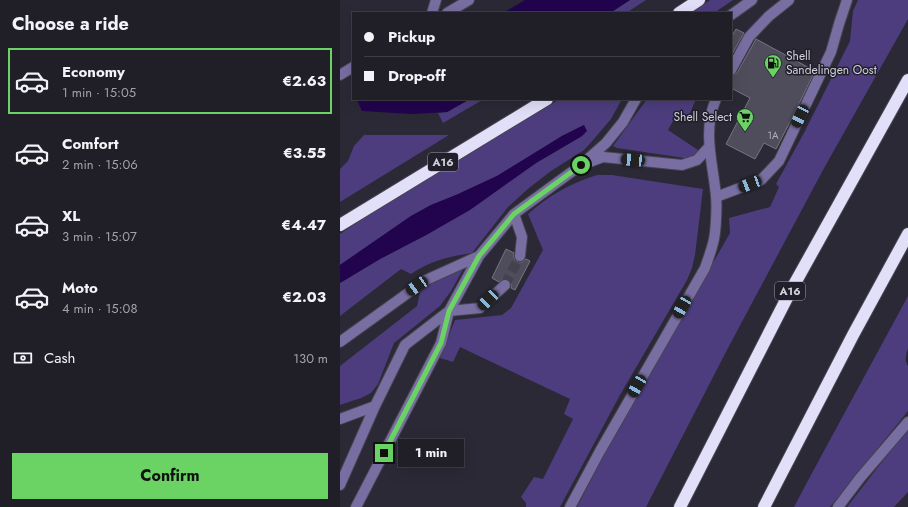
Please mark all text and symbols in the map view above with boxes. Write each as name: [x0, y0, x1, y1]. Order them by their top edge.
text: Choose a ride: [12, 11, 129, 37]
text: Pickup: [388, 26, 435, 48]
place label: Shell Sandelingen Oost: [786, 47, 877, 79]
fuel station icon: Shell Sandelingen Oost: [763, 53, 783, 78]
text: Economy: [62, 61, 125, 83]
icon: car: [14, 63, 50, 99]
text: Drop-off: [388, 65, 446, 87]
text: €2.63: [282, 70, 326, 92]
text: 1 min · 15:05: [62, 83, 136, 102]
car: [789, 103, 811, 129]
supermarket icon: Shell Select: [735, 107, 755, 132]
place label: Shell Select: [674, 108, 732, 126]
house number: 1A: [767, 128, 779, 143]
text: Comfort: [62, 133, 119, 155]
icon: car: [14, 135, 50, 171]
text: €3.55: [283, 142, 326, 164]
road number: A16: [428, 153, 458, 171]
car: [621, 153, 645, 167]
text: 2 min · 15:06: [62, 155, 138, 174]
route start: [572, 156, 590, 174]
car: [737, 174, 763, 194]
text: XL: [62, 205, 80, 227]
icon: car: [14, 207, 50, 243]
text: €4.47: [281, 214, 326, 236]
text: 3 min · 15:07: [62, 227, 137, 246]
car: [404, 274, 430, 298]
text: Moto: [62, 277, 98, 299]
icon: car: [14, 279, 50, 315]
road number: A16: [775, 282, 805, 300]
text: €2.03: [282, 286, 326, 308]
car: [475, 287, 501, 313]
car: [671, 294, 693, 320]
text: 4 min · 15:08: [62, 299, 138, 318]
icon: cash: [12, 347, 34, 369]
text: Cash: [44, 347, 75, 369]
text: 130 m: [293, 349, 328, 368]
car: [626, 373, 648, 399]
callout: 1 min: [398, 439, 464, 467]
text: 1 min: [415, 443, 447, 462]
route end: [375, 444, 393, 462]
button: Confirm: [12, 453, 328, 499]

